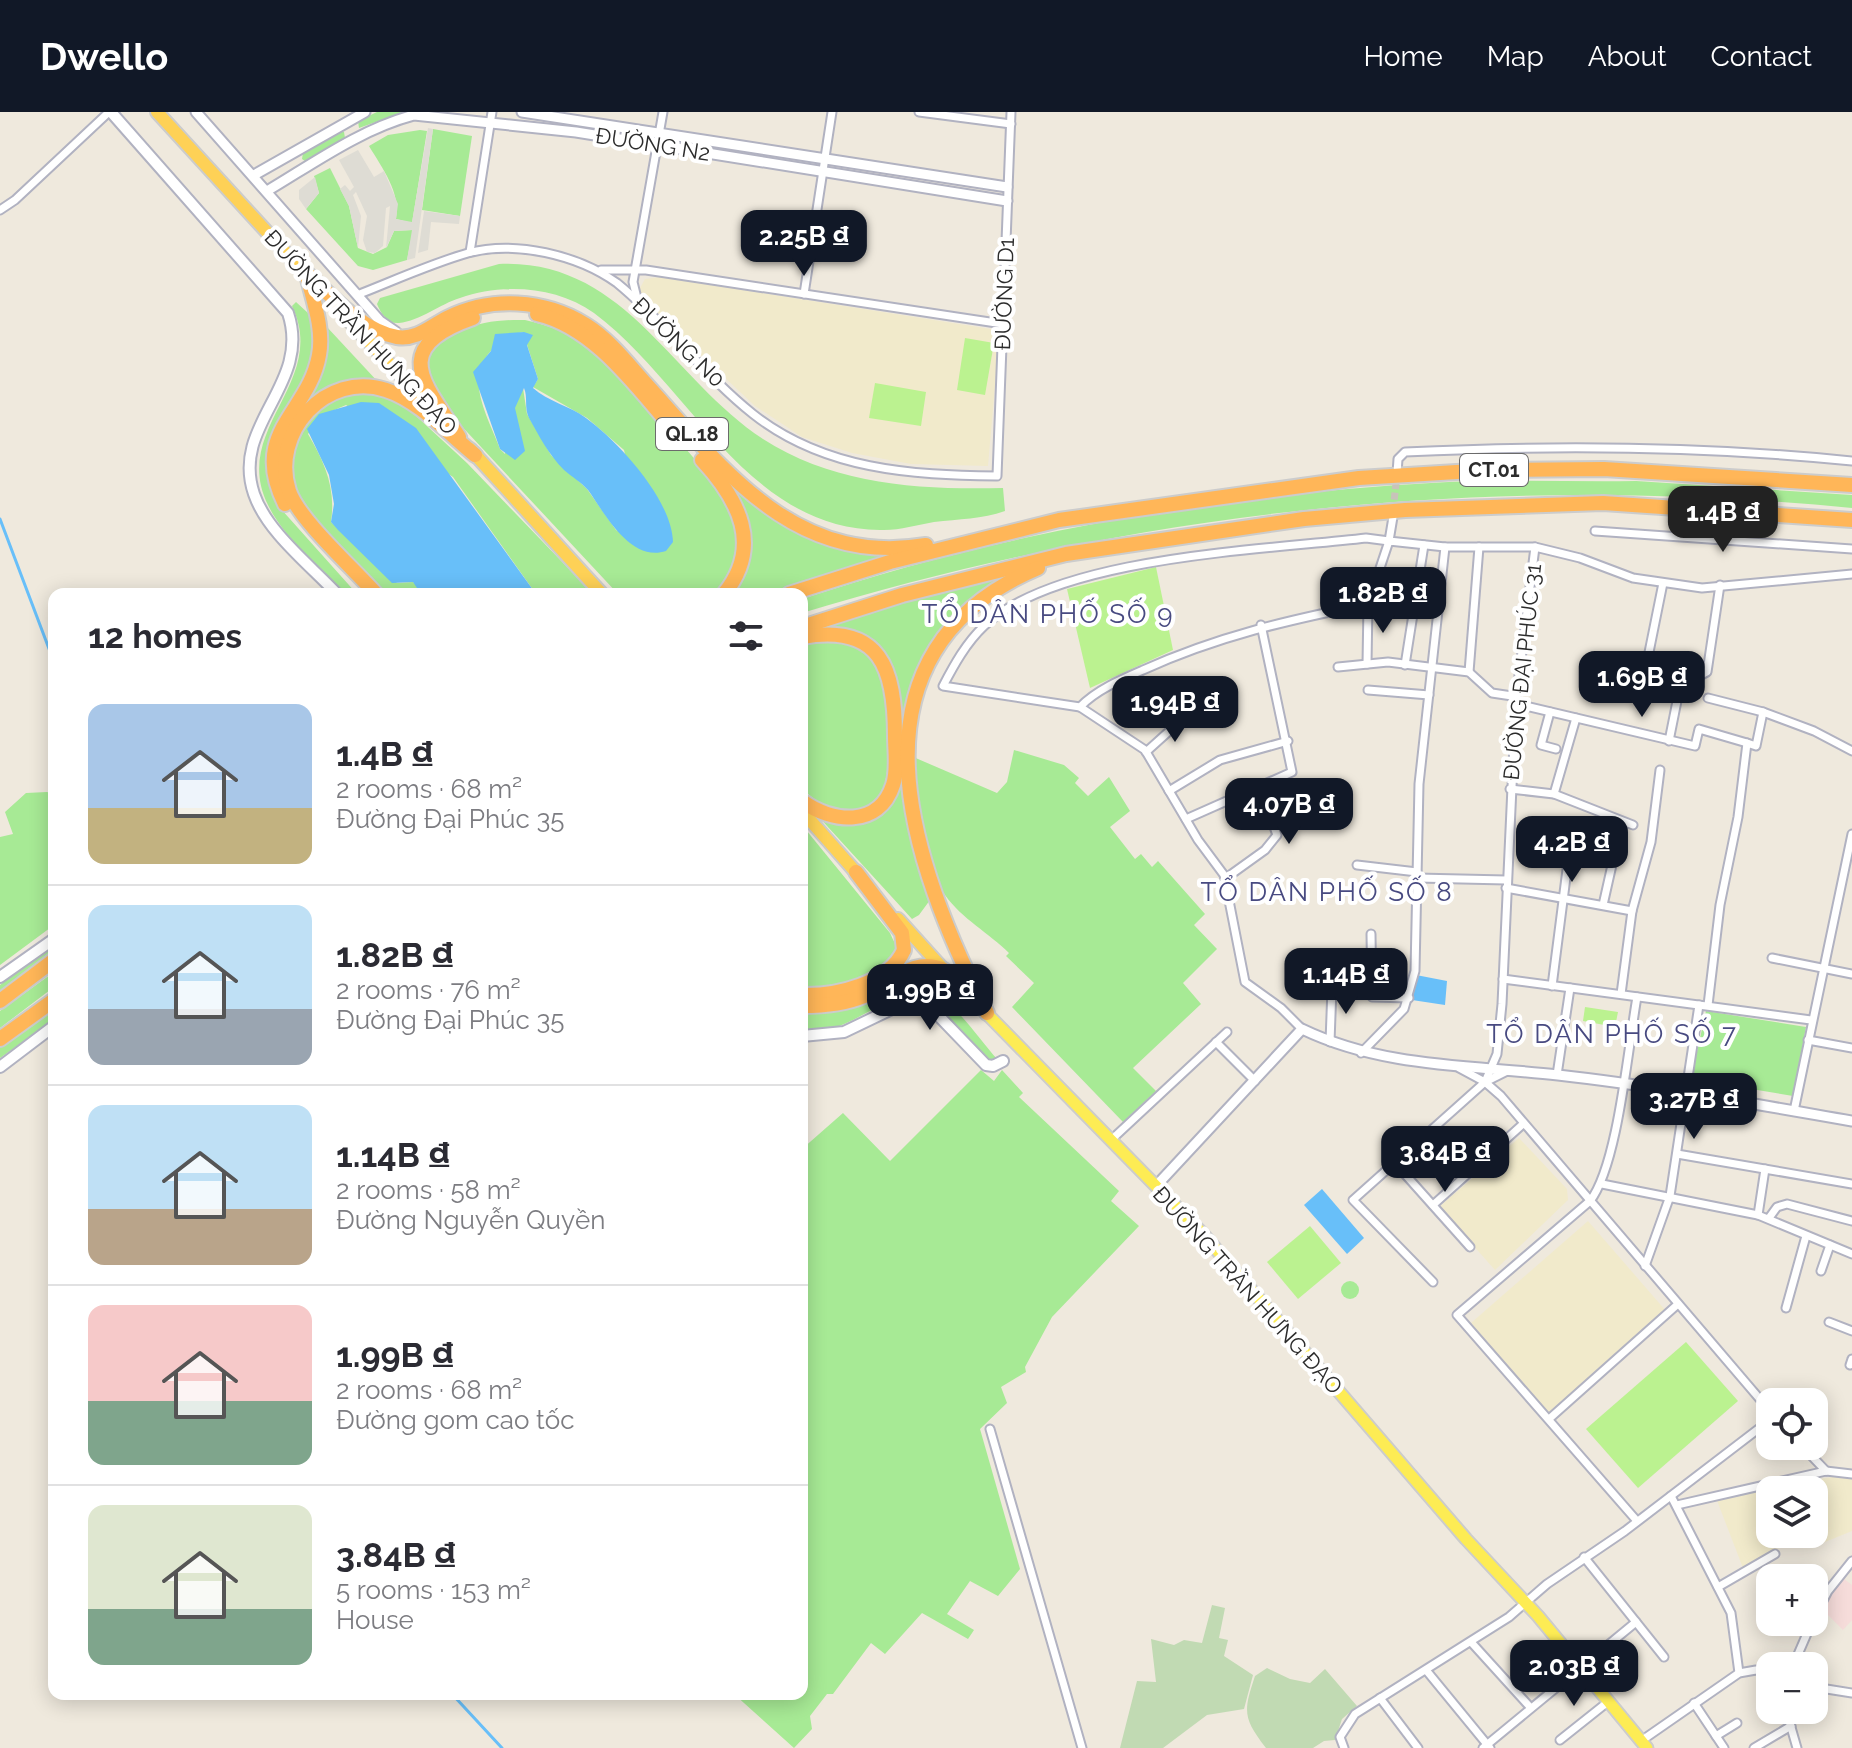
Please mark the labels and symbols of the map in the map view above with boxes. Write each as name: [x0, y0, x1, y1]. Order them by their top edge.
street label: ĐƯỜNG N2: [594, 122, 712, 166]
pin: 2.25B ₫: [730, 210, 878, 278]
street label: ĐƯỜNG TRẦN HƯNG ĐẠO: [259, 224, 463, 440]
street label: ĐƯỜNG D1: [989, 237, 1019, 351]
street label: ĐƯỜNG N0: [628, 292, 730, 392]
road number: QL.18: [656, 418, 728, 450]
road number: CT.01: [1460, 454, 1528, 486]
pin: 1.4B ₫: [1658, 486, 1788, 554]
street label: ĐƯỜNG ĐẠI PHÚC 31: [1498, 562, 1546, 782]
pin: 1.82B ₫: [1309, 567, 1457, 635]
district label: TỔ DÂN PHỐ SỐ 9: [922, 597, 1174, 629]
pin: 1.69B ₫: [1568, 651, 1716, 719]
pin: 1.94B ₫: [1101, 676, 1249, 744]
pin: 4.07B ₫: [1215, 778, 1363, 846]
pin: 4.2B ₫: [1507, 816, 1637, 884]
district label: TỔ DÂN PHỐ SỐ 8: [1200, 875, 1454, 907]
pin: 1.14B ₫: [1272, 948, 1420, 1016]
pin: 1.99B ₫: [856, 964, 1004, 1032]
district label: TỔ DÂN PHỐ SỐ 7: [1486, 1017, 1738, 1049]
pin: 3.27B ₫: [1620, 1073, 1768, 1141]
pin: 3.84B ₫: [1371, 1126, 1519, 1194]
street label: ĐƯỜNG TRẦN HƯNG ĐẠO: [1148, 1180, 1349, 1399]
pin: 2.03B ₫: [1500, 1640, 1648, 1708]

